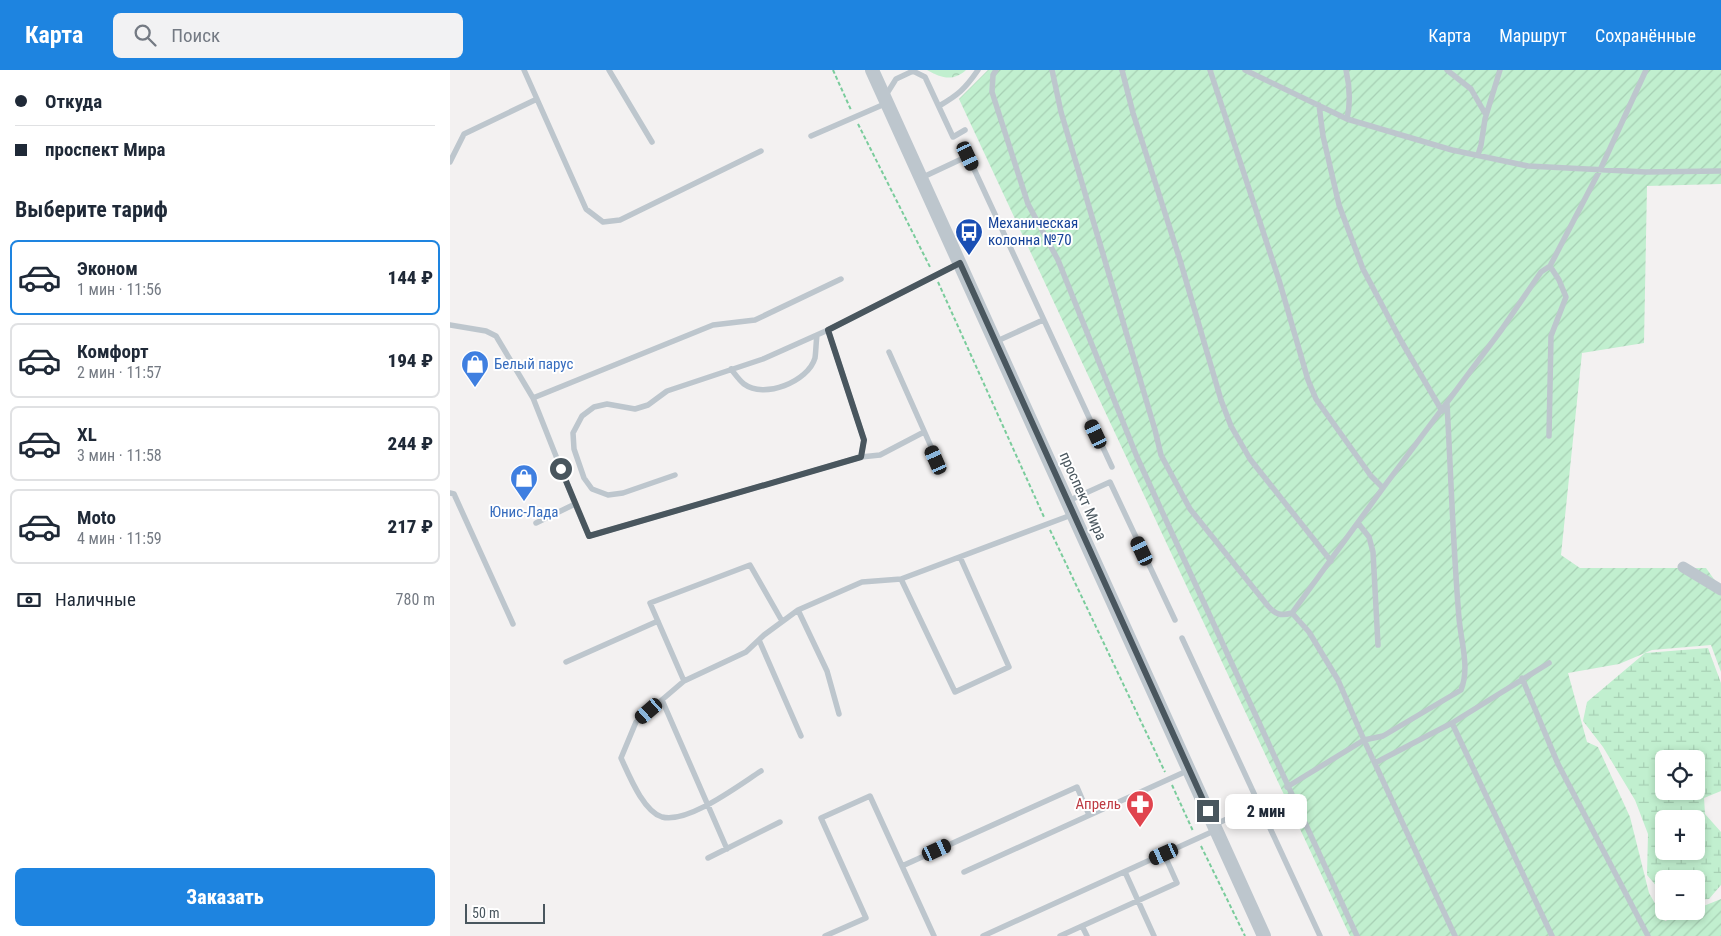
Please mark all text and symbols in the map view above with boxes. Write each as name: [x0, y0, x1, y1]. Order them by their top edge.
search box: [113, 13, 463, 58]
text: Карта: [25, 21, 83, 49]
icon: search: [131, 21, 159, 49]
text: Поиск: [171, 24, 220, 47]
text: Карта: [1428, 25, 1471, 46]
text: Маршрут: [1499, 25, 1567, 46]
text: Сохранённые: [1595, 25, 1696, 46]
text: Откуда: [45, 90, 102, 113]
text: проспект Мира: [45, 138, 166, 161]
car: [954, 139, 981, 173]
text: Выберите тариф: [15, 197, 168, 222]
place label: Механическая колонна №70: [988, 214, 1078, 249]
bus stop icon: Механическая колонна №70: [954, 217, 984, 256]
icon: car: [17, 255, 62, 300]
text: Эконом: [77, 257, 138, 280]
text: 144 ₽: [388, 266, 433, 289]
text: 1 мин · 11:56: [77, 280, 162, 299]
icon: car: [17, 338, 62, 383]
text: Комфорт: [77, 340, 149, 363]
text: 194 ₽: [388, 349, 433, 372]
shop icon: Белый парус: [460, 349, 490, 388]
place label: Белый парус: [494, 355, 574, 373]
text: 2 мин · 11:57: [77, 363, 162, 382]
car: [1082, 417, 1109, 451]
icon: car: [17, 421, 62, 466]
text: XL: [77, 423, 97, 446]
text: 244 ₽: [388, 432, 433, 455]
car: [923, 443, 948, 477]
text: 3 мин · 11:58: [77, 446, 162, 465]
street label: проспект Мира: [1056, 449, 1110, 543]
route start: [550, 458, 572, 480]
shop icon: Юнис-Лада: [509, 463, 539, 502]
place label: Юнис-Лада: [489, 503, 559, 521]
icon: car: [17, 504, 62, 549]
text: Moto: [77, 506, 116, 529]
text: 217 ₽: [388, 515, 433, 538]
text: 4 мин · 11:59: [77, 529, 162, 548]
car: [1128, 534, 1155, 568]
icon: cash: [15, 586, 43, 614]
text: Наличные: [55, 588, 136, 611]
text: 780 m: [396, 590, 435, 609]
car: [632, 695, 665, 727]
map controls: [1655, 750, 1705, 920]
button: locate: [1655, 750, 1705, 800]
pharmacy icon: Апрель: [1125, 789, 1155, 828]
callout: 2 мин: [1226, 794, 1308, 828]
place label: Апрель: [1075, 795, 1121, 813]
route end: [1197, 800, 1219, 822]
text: 2 мин: [1247, 802, 1285, 821]
button: +: [1655, 810, 1705, 860]
car: [920, 837, 953, 863]
car: [1147, 841, 1180, 867]
button: Заказать: [15, 868, 435, 926]
button: −: [1655, 870, 1705, 920]
scale bar: [465, 901, 545, 924]
text: 50 m: [472, 905, 500, 921]

